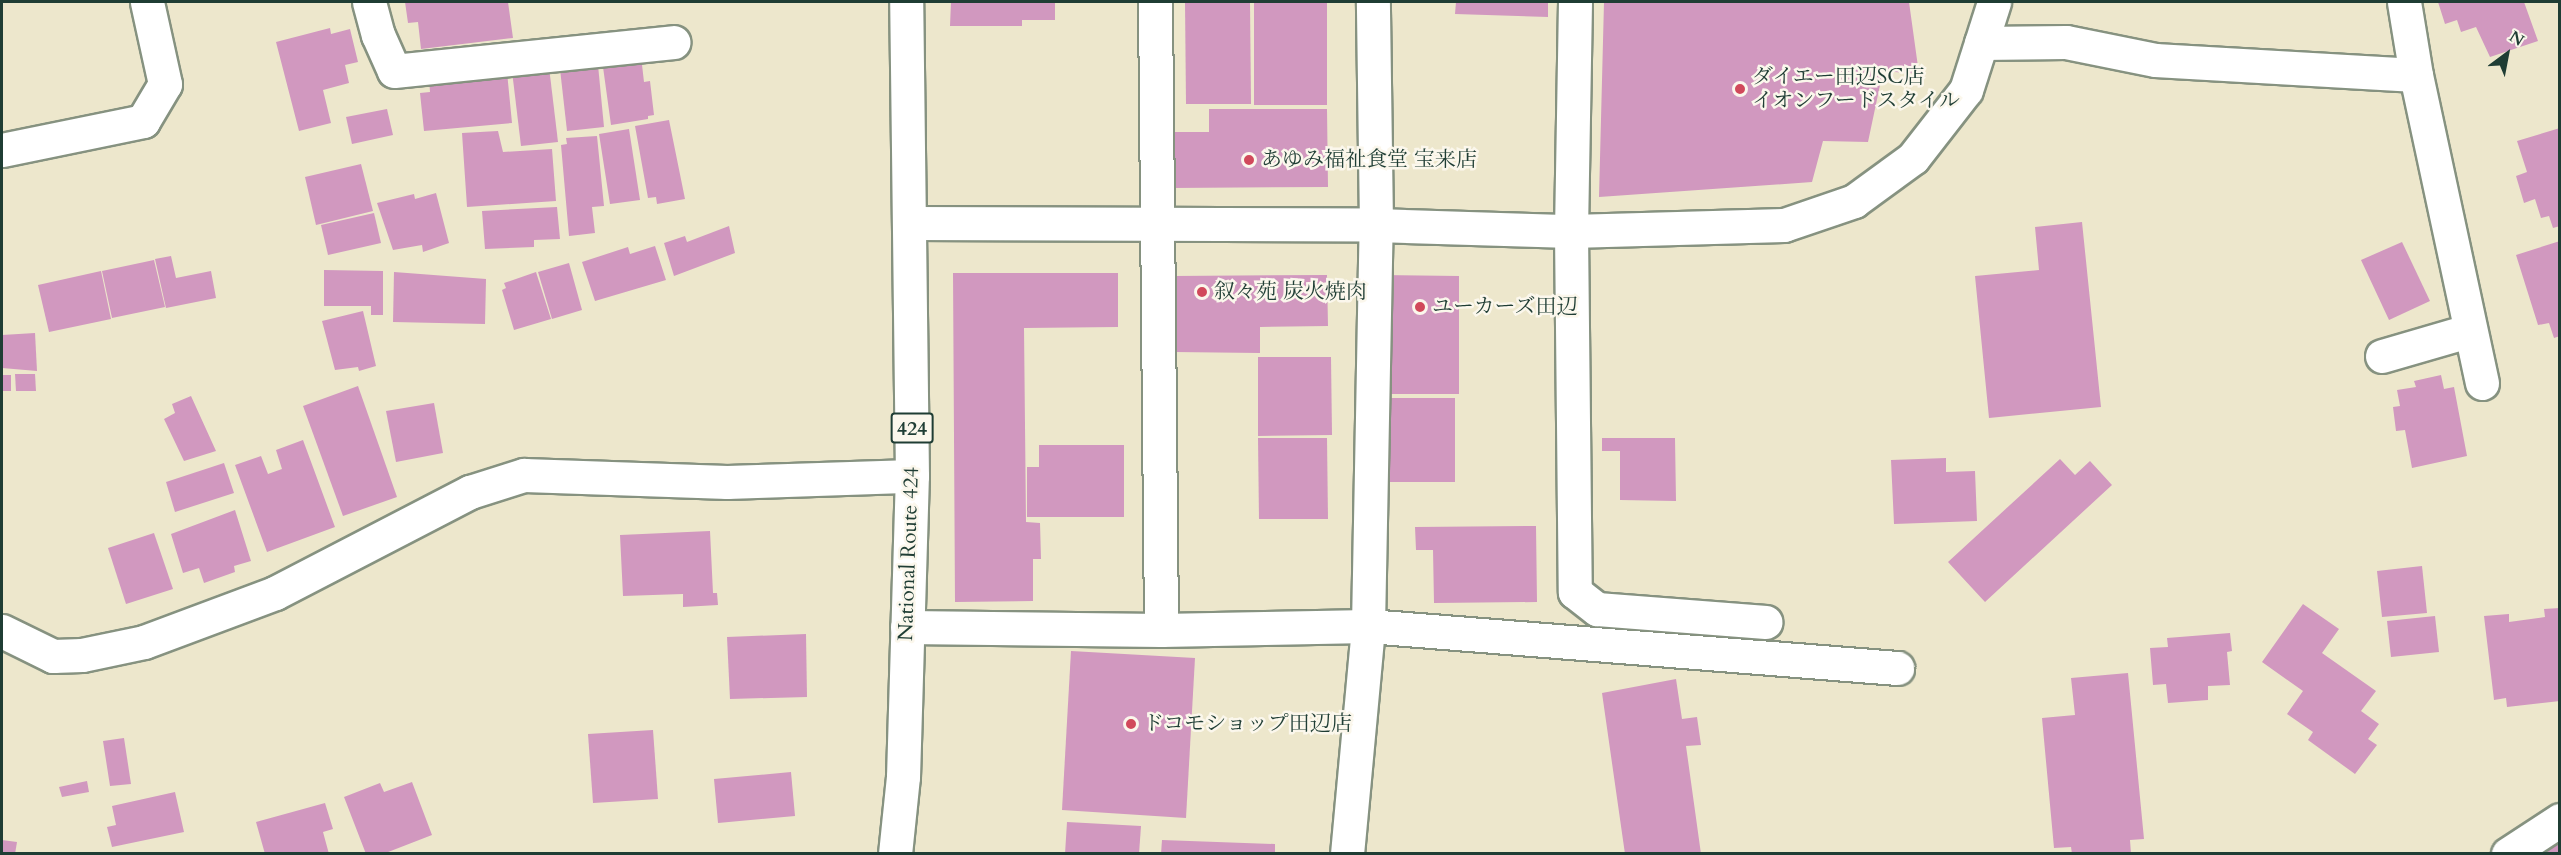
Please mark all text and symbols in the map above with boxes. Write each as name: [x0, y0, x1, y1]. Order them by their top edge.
north arrow: [2477, 24, 2537, 84]
text: N: [2505, 26, 2528, 52]
place label: ダイエー田辺SC店 イオンフードスタイル: [1752, 64, 1961, 114]
marker: ダイエー田辺SC店 イオンフードスタイル: [1733, 82, 1747, 96]
place label: あゆみ福祉食堂 宝来店: [1261, 147, 1477, 173]
marker: あゆみ福祉食堂 宝来店: [1242, 153, 1256, 167]
place label: 叙々苑 炭火焼肉: [1214, 279, 1367, 305]
marker: 叙々苑 炭火焼肉: [1195, 285, 1209, 299]
place label: ユーカーズ田辺: [1432, 294, 1579, 320]
marker: ユーカーズ田辺: [1413, 300, 1427, 314]
road number: 424: [890, 411, 934, 445]
street label: National Route 424: [893, 466, 925, 642]
place label: ドコモショップ田辺店: [1143, 711, 1353, 737]
marker: ドコモショップ田辺店: [1124, 717, 1138, 731]

